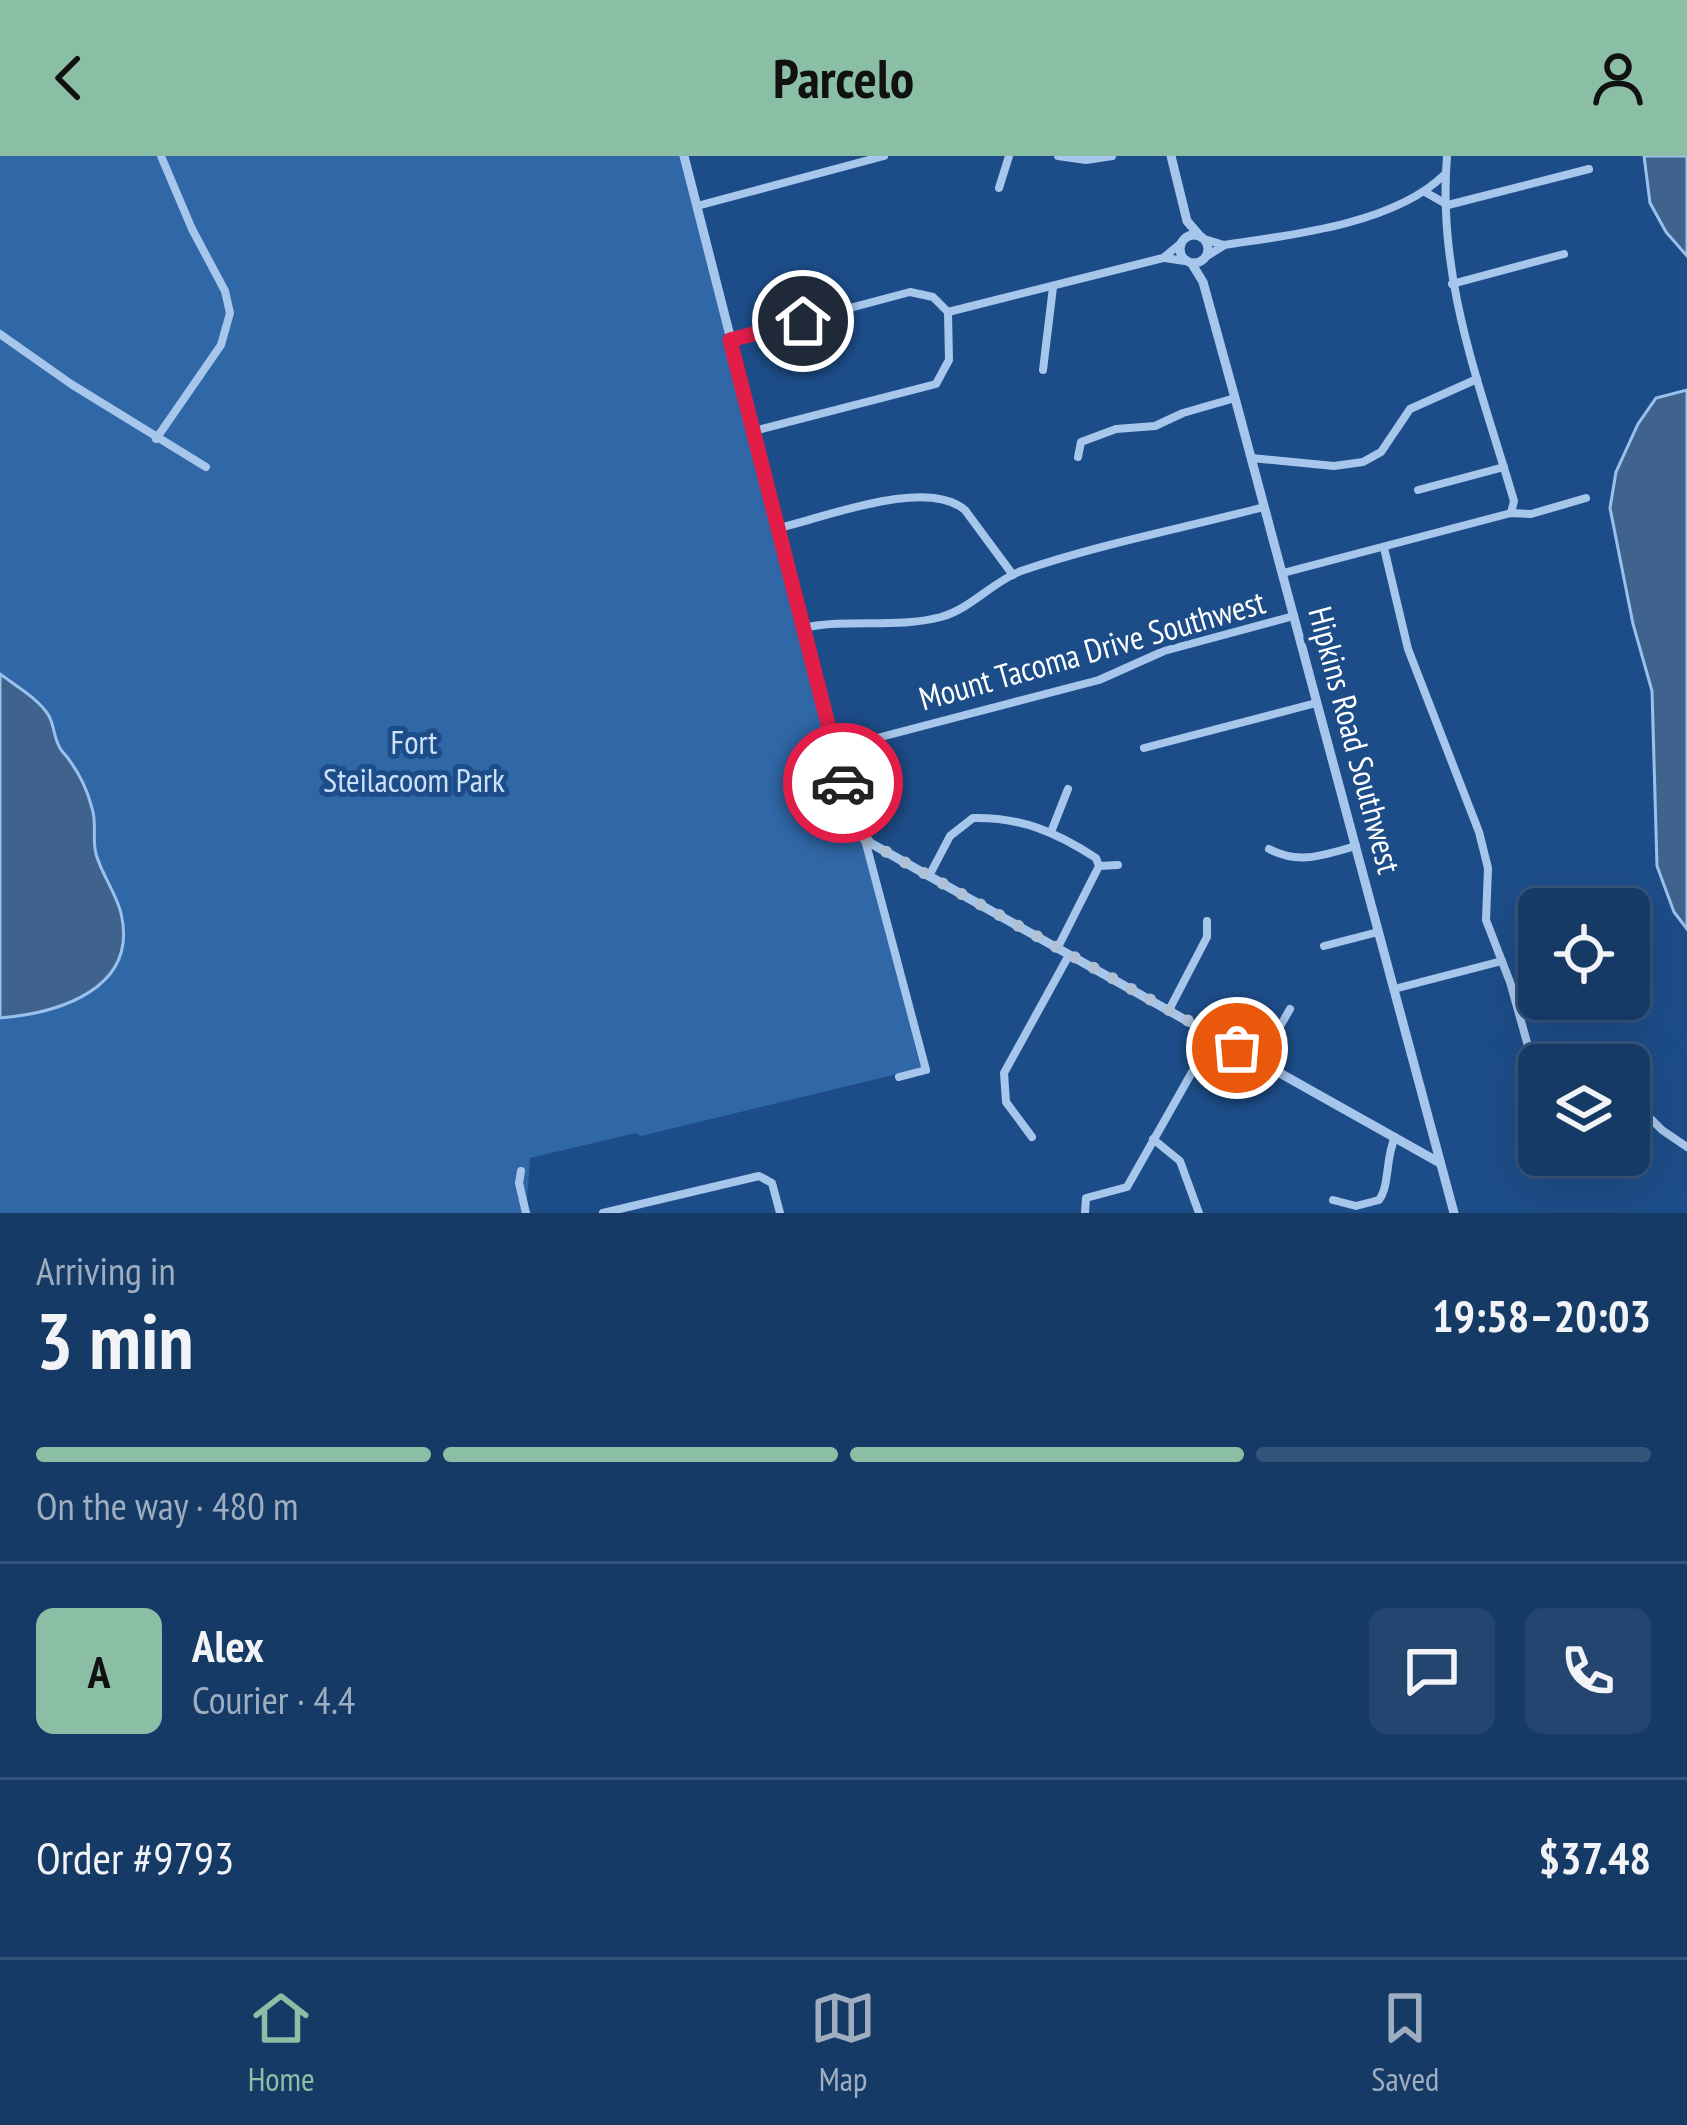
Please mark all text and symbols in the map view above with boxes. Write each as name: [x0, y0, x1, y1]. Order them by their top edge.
text: Parcelo: [773, 43, 914, 113]
icon: back: [36, 45, 102, 111]
icon: person: [1585, 45, 1651, 111]
pin: [752, 270, 854, 372]
icon: home: [770, 288, 836, 354]
street label: Mount Tacoma Drive Southwest: [914, 580, 1270, 720]
street label: Hipkins Road Southwest: [1299, 602, 1412, 878]
park label: Fort Steilacoom Park: [323, 720, 505, 801]
courier: [783, 723, 903, 843]
icon: car: [810, 750, 876, 816]
map controls: [1518, 888, 1650, 1176]
button: locate: [1518, 888, 1650, 1020]
pin: [1186, 997, 1288, 1099]
icon: bag: [1204, 1015, 1270, 1081]
button: layers: [1518, 1044, 1650, 1176]
text: Arriving in: [36, 1245, 176, 1296]
text: 19:58–20:03: [1432, 1286, 1651, 1344]
text: 3 min: [36, 1290, 194, 1391]
text: On the way · 480 m: [36, 1480, 298, 1531]
button: chat: [1369, 1608, 1495, 1734]
button: phone: [1525, 1608, 1651, 1734]
text: Alex: [192, 1616, 264, 1674]
text: A: [88, 1642, 110, 1700]
text: Courier · 4.4: [192, 1674, 355, 1725]
text: Order #9793: [36, 1828, 234, 1886]
text: $37.48: [1538, 1828, 1651, 1886]
tab: Home: [248, 1985, 315, 2100]
tab: Map: [810, 1985, 876, 2100]
tab: Saved: [1371, 1985, 1439, 2100]

